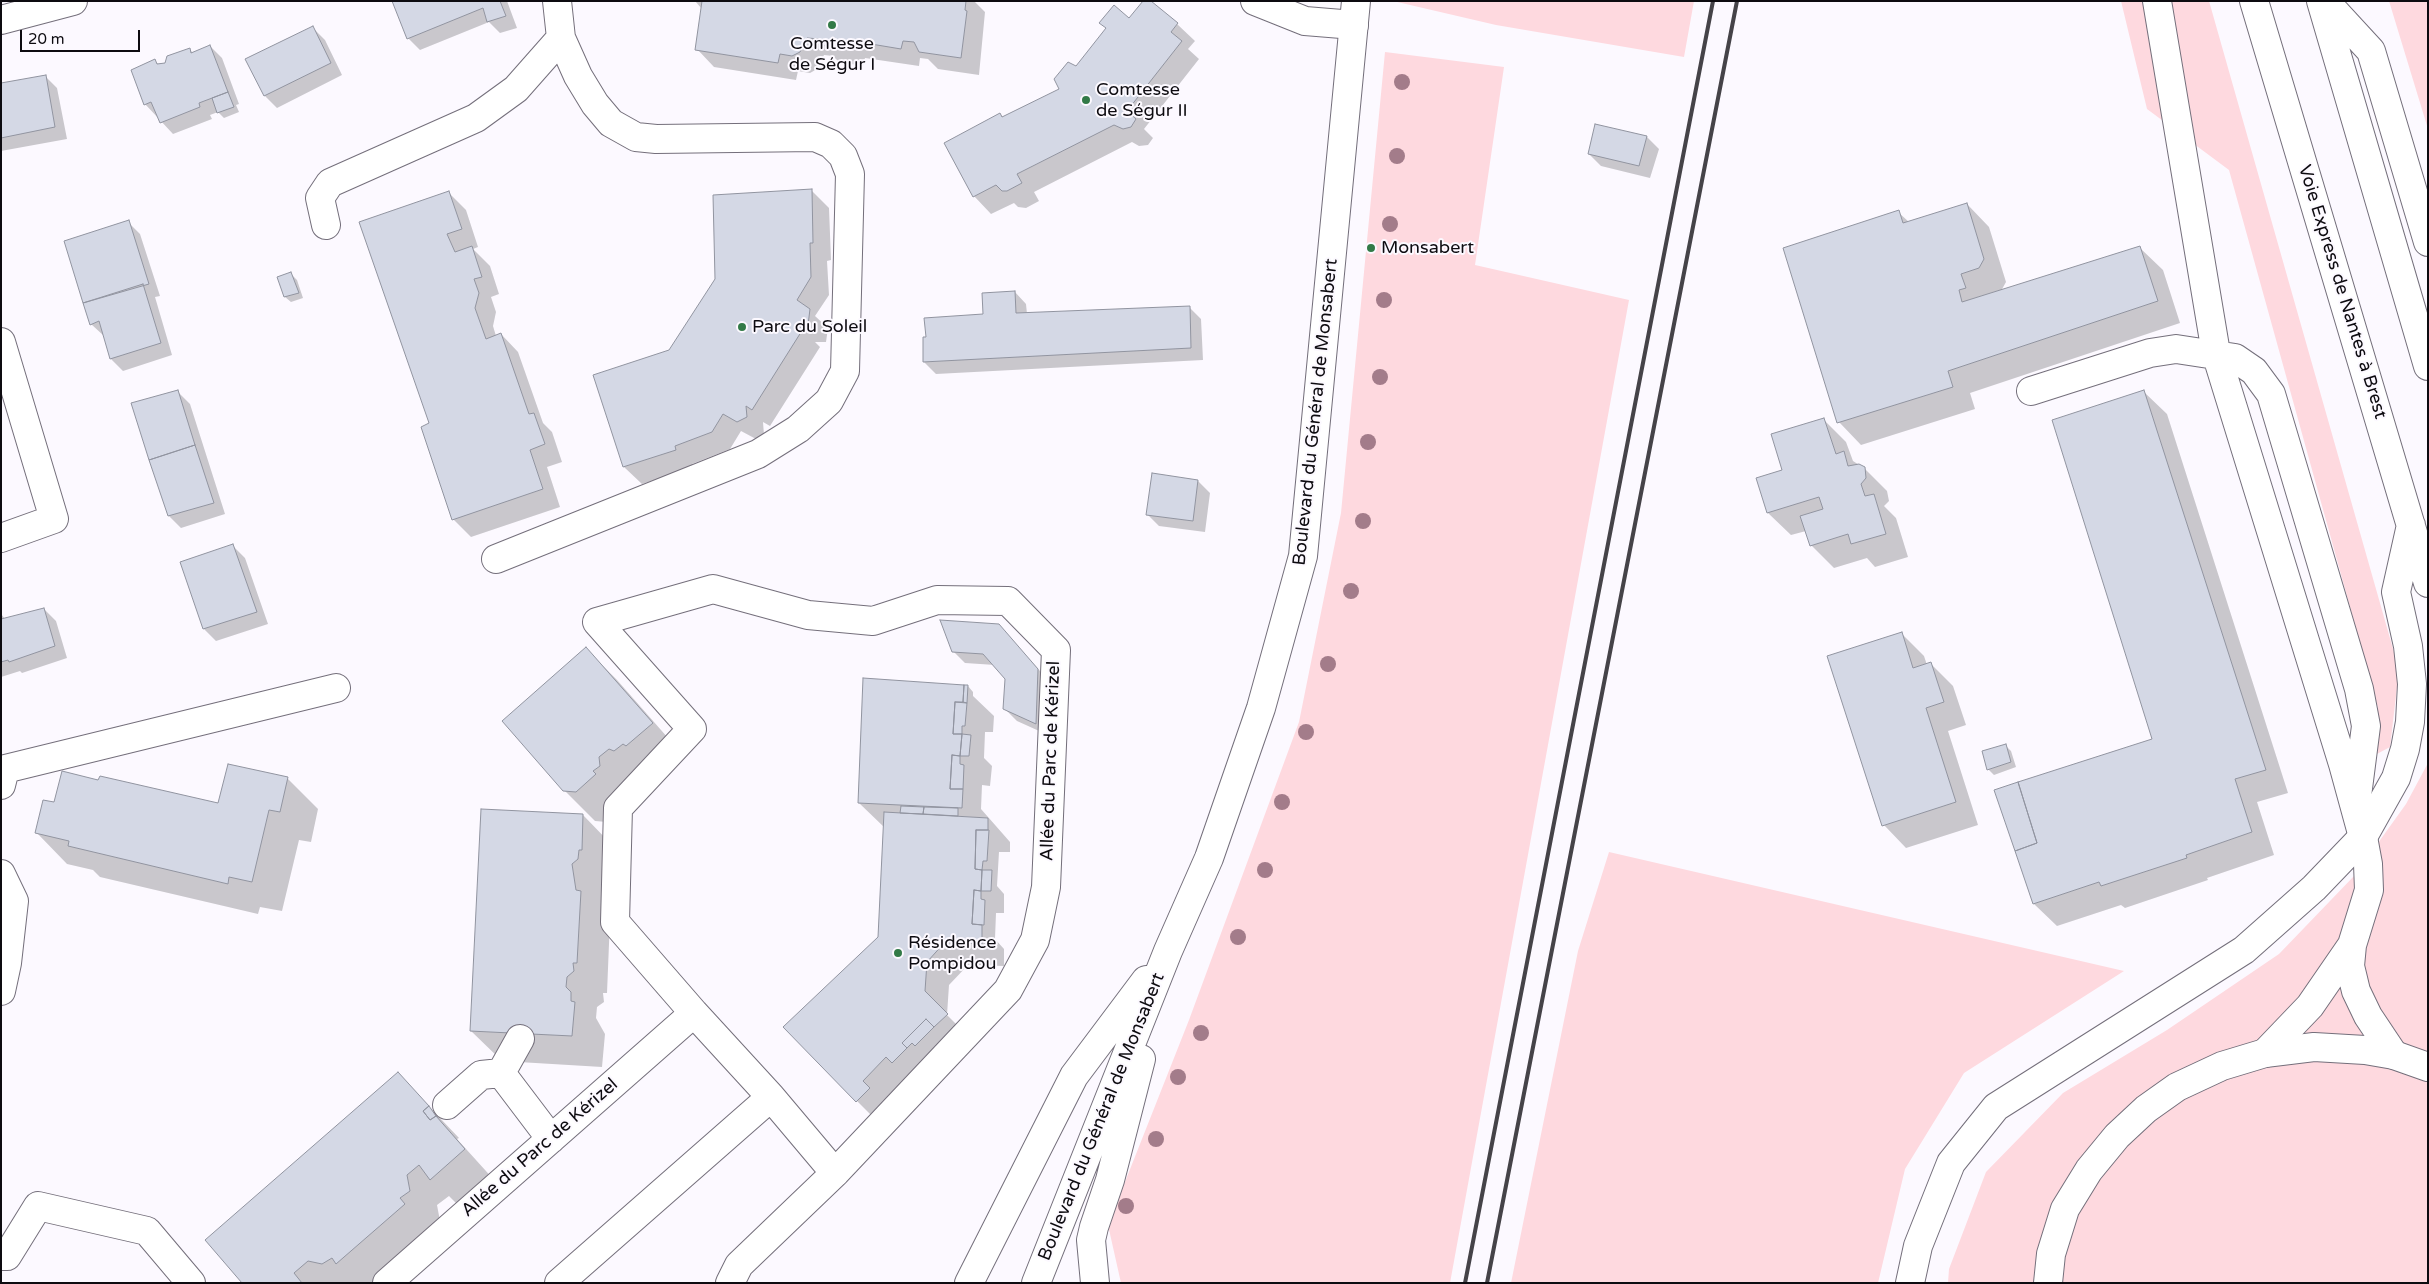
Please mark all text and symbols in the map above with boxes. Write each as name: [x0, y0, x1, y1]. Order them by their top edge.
marker: Comtesse de Ségur I: [826, 19, 838, 31]
scale bar: [22, 20, 142, 52]
text: 20 m: [28, 30, 65, 48]
place label: Comtesse de Ségur I: [789, 33, 875, 76]
place label: Comtesse de Ségur II: [1096, 79, 1188, 122]
marker: Comtesse de Ségur II: [1080, 94, 1092, 106]
street label: Voie Express de Nantes à Brest: [2293, 162, 2391, 422]
place label: Monsabert: [1381, 237, 1474, 259]
marker: Monsabert: [1365, 242, 1377, 254]
street label: Boulevard du Général de Monsabert: [1289, 257, 1343, 567]
place label: Parc du Soleil: [752, 316, 867, 338]
marker: Parc du Soleil: [736, 321, 748, 333]
street label: Allée du Parc de Kérizel: [1037, 660, 1065, 862]
place label: Résidence Pompidou: [908, 932, 996, 974]
marker: Résidence Pompidou: [892, 947, 904, 959]
street label: Boulevard du Général de Monsabert: [1034, 970, 1170, 1264]
street label: Allée du Parc de Kérizel: [457, 1074, 623, 1222]

